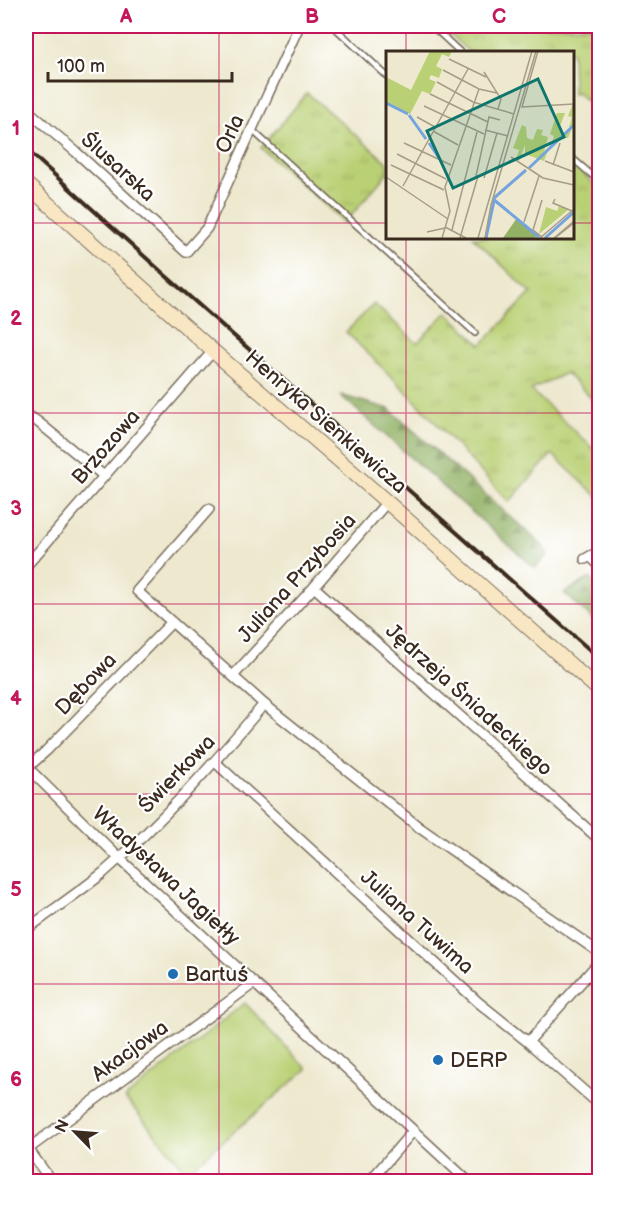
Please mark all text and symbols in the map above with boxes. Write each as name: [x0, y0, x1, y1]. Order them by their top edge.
text: A: [119, 5, 133, 29]
text: B: [305, 5, 319, 29]
text: C: [492, 5, 506, 29]
scale bar: [48, 45, 232, 83]
inset map: [386, 51, 574, 238]
text: 100 m: [57, 56, 105, 77]
street label: Orla: [210, 111, 250, 157]
text: 1: [12, 117, 20, 141]
street label: Ślusarska: [76, 127, 160, 207]
text: 2: [10, 307, 22, 331]
street label: Henryka Sienkiewicza: [240, 345, 412, 499]
street label: Brzozowa: [67, 404, 145, 490]
text: 3: [10, 497, 22, 521]
street label: Juliana Przybosia: [232, 508, 362, 648]
street label: Jędrzeja Śniadeckiego: [380, 618, 558, 782]
street label: Dębowa: [50, 648, 122, 720]
text: 4: [10, 687, 22, 711]
street label: Świerkowa: [134, 730, 220, 818]
street label: Władysława Jagiełły: [87, 801, 245, 951]
street label: Juliana Tuwima: [355, 865, 479, 979]
text: 5: [10, 878, 22, 902]
place label: Bartuś: [185, 962, 249, 987]
marker: Bartuś: [166, 967, 180, 981]
street label: Akacjowa: [87, 1015, 173, 1087]
place label: DERP: [450, 1048, 507, 1073]
marker: DERP: [431, 1053, 445, 1067]
text: 6: [10, 1068, 22, 1092]
north arrow: [45, 1102, 105, 1162]
text: N: [52, 1117, 74, 1136]

